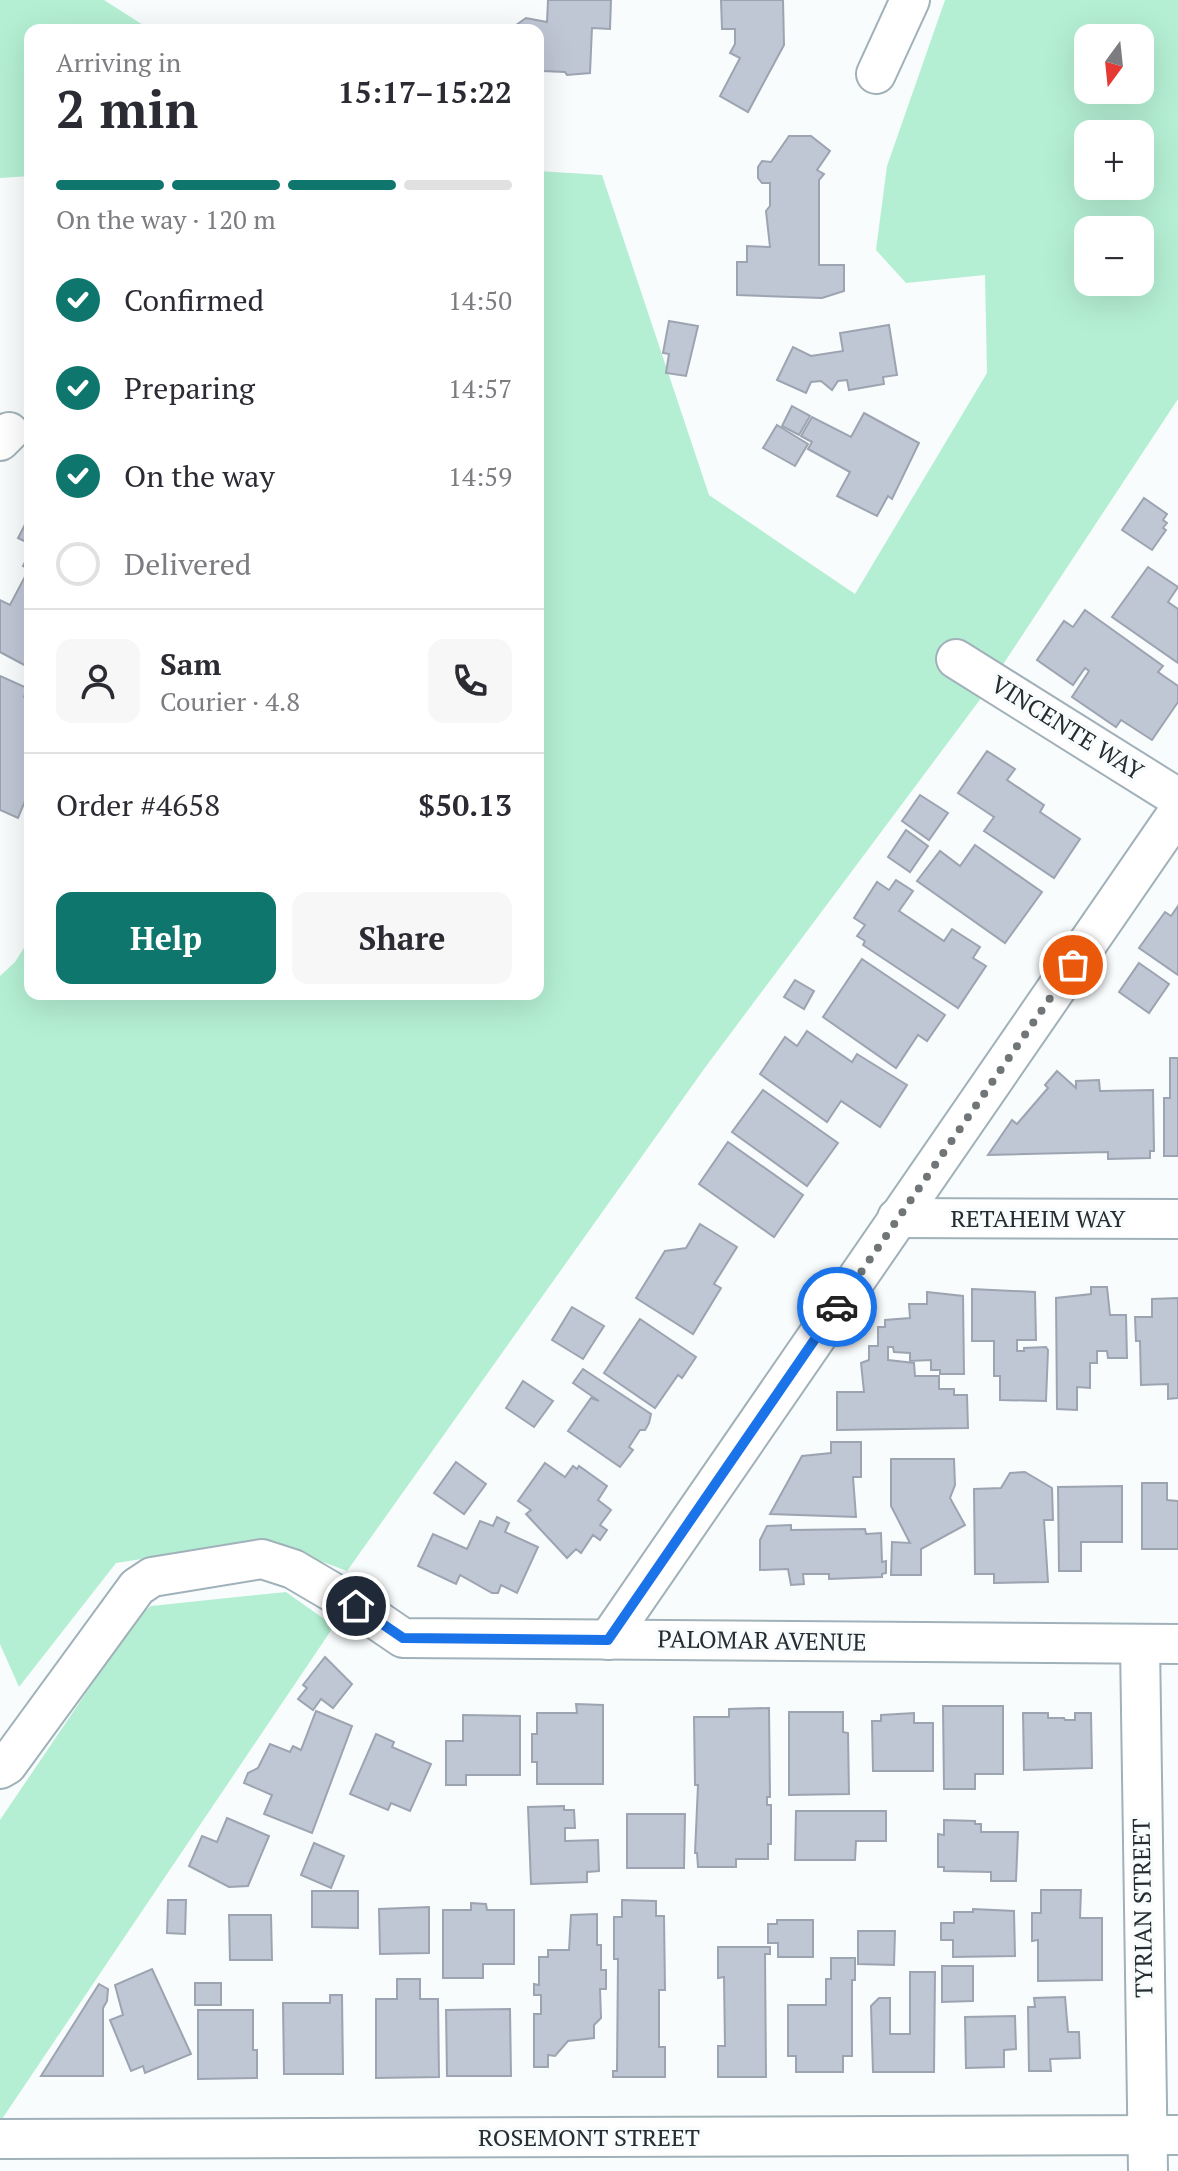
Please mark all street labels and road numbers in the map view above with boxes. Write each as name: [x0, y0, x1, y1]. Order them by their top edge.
street label: VINCENTE WAY: [985, 667, 1150, 787]
street label: RETAHEIM WAY: [951, 1202, 1126, 1234]
street label: PALOMAR AVENUE: [657, 1622, 867, 1658]
street label: TYRIAN STREET: [1124, 1818, 1160, 1998]
street label: ROSEMONT STREET: [478, 2121, 700, 2153]

